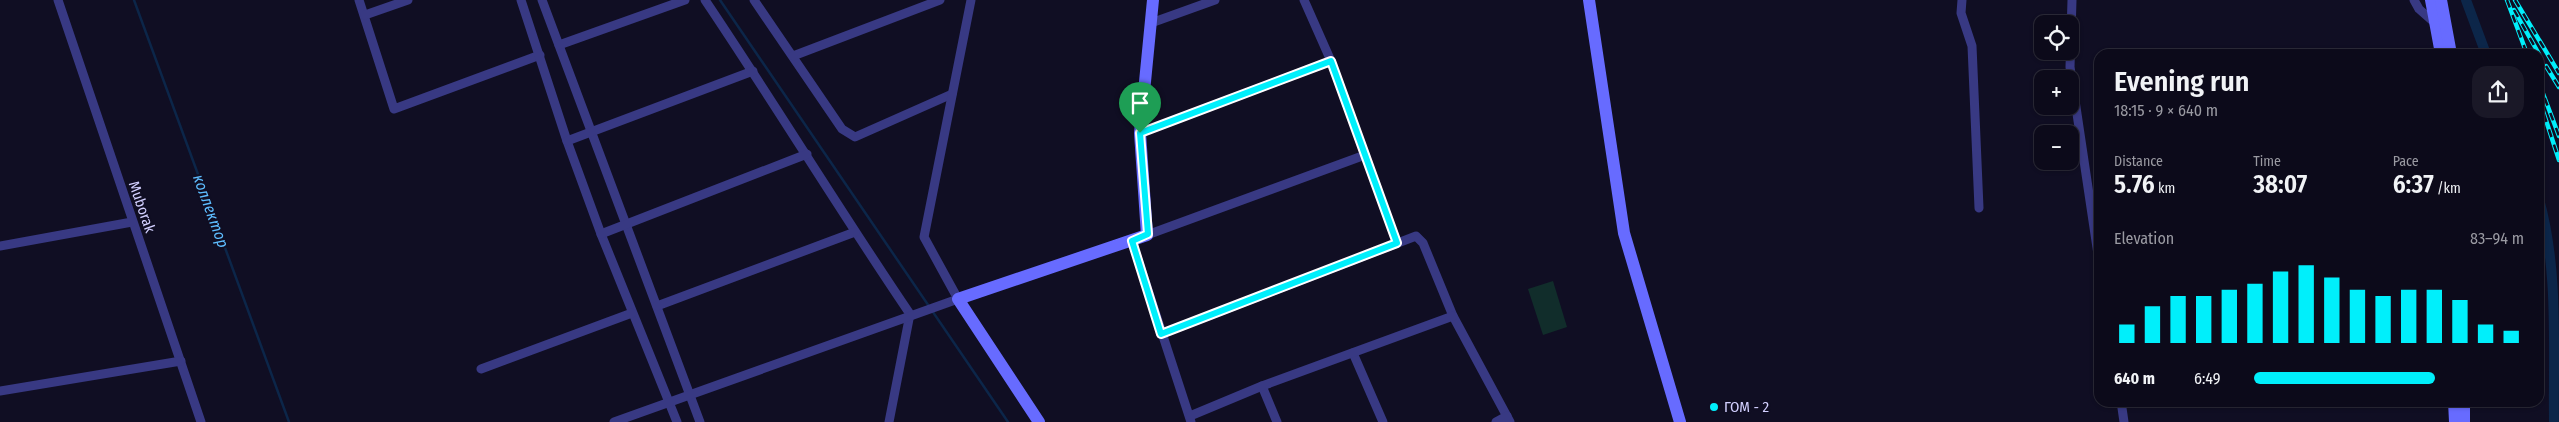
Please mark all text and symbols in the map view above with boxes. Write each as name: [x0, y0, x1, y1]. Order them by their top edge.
map controls: [2034, 15, 2079, 170]
button: locate: [2034, 15, 2079, 60]
text: Evening run: [2114, 65, 2249, 98]
button: share: [2472, 66, 2524, 118]
button: +: [2034, 70, 2079, 115]
pin: [1119, 82, 1161, 133]
icon: arrive: [1126, 89, 1154, 117]
text: 18:15 · 9 × 640 m: [2114, 101, 2218, 120]
button: −: [2034, 125, 2079, 170]
text: Distance: [2114, 153, 2163, 170]
text: Time: [2253, 153, 2281, 170]
text: Pace: [2393, 153, 2419, 170]
text: 5.76: [2114, 170, 2155, 200]
text: 38:07: [2253, 170, 2307, 200]
text: 6:37: [2393, 170, 2434, 200]
water label: коллектор: [189, 172, 233, 250]
street label: Muborak: [125, 179, 159, 235]
text: km: [2155, 180, 2175, 197]
text: /km: [2434, 180, 2461, 197]
text: Elevation: [2114, 229, 2174, 248]
text: 83–94 m: [2470, 229, 2524, 248]
text: 640 m: [2114, 369, 2155, 388]
text: 6:49: [2194, 369, 2220, 388]
place label: ГОМ - 2: [1724, 398, 1770, 416]
marker: ГОМ - 2: [1708, 401, 1720, 413]

